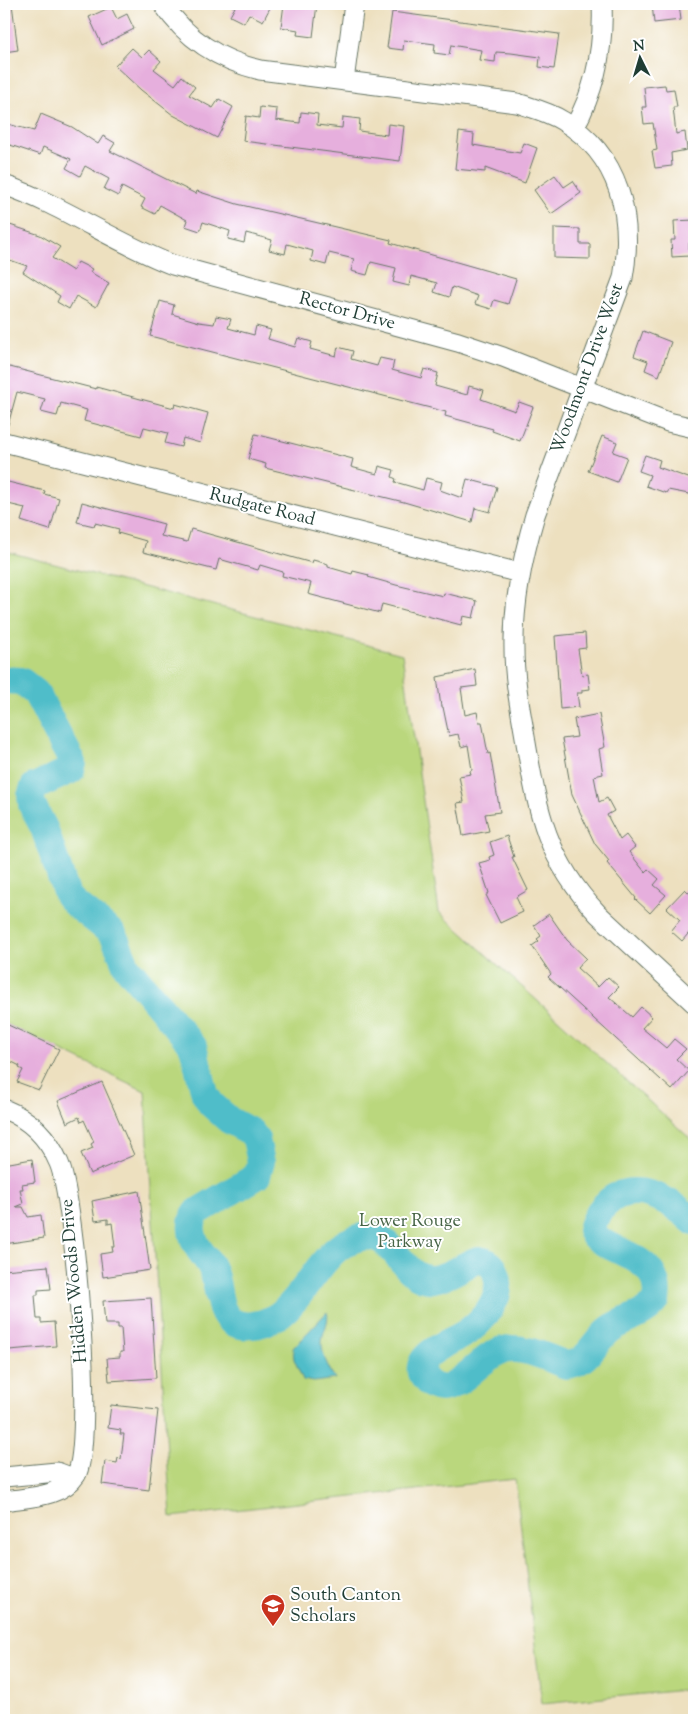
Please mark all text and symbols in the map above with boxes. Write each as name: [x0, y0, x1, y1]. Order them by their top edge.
north arrow: [616, 32, 666, 82]
text: N: [633, 37, 645, 57]
street label: Woodmont Drive West: [545, 280, 631, 458]
street label: Rector Drive: [296, 287, 398, 337]
street label: Rudgate Road: [206, 482, 318, 534]
street label: Hidden Woods Drive: [55, 1198, 95, 1364]
park label: Lower Rouge Parkway: [359, 1209, 461, 1256]
place label: South Canton Scholars: [290, 1583, 402, 1630]
school or university icon: South Canton Scholars: [260, 1593, 286, 1627]

